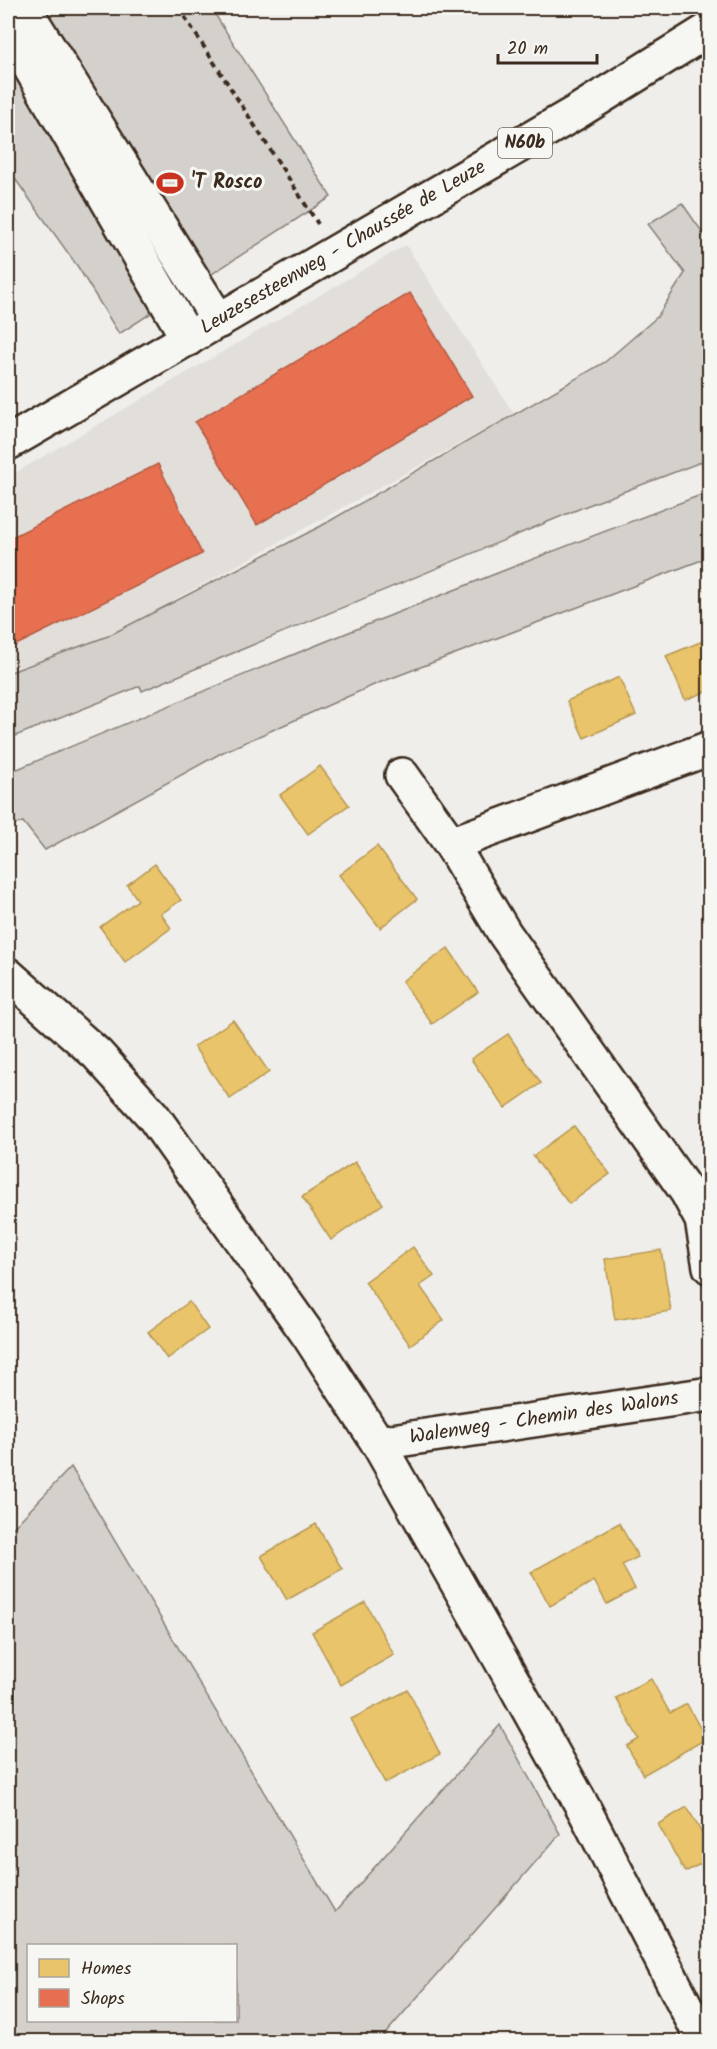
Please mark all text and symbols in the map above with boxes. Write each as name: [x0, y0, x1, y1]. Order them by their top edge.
scale bar: [498, 27, 597, 65]
text: 20 m: [507, 35, 548, 64]
road number: N60b: [498, 128, 552, 158]
street label: Leuzesesteenweg - Chaussée de Leuze: [194, 152, 492, 344]
place label: 'T Rosco: [190, 167, 262, 199]
sports icon: 'T Rosco: [155, 168, 185, 198]
street label: Walenweg - Chemin des Walons: [407, 1383, 681, 1454]
legend: [27, 1944, 237, 2022]
text: Homes: [81, 1955, 132, 1984]
text: Shops: [81, 1985, 125, 2014]

